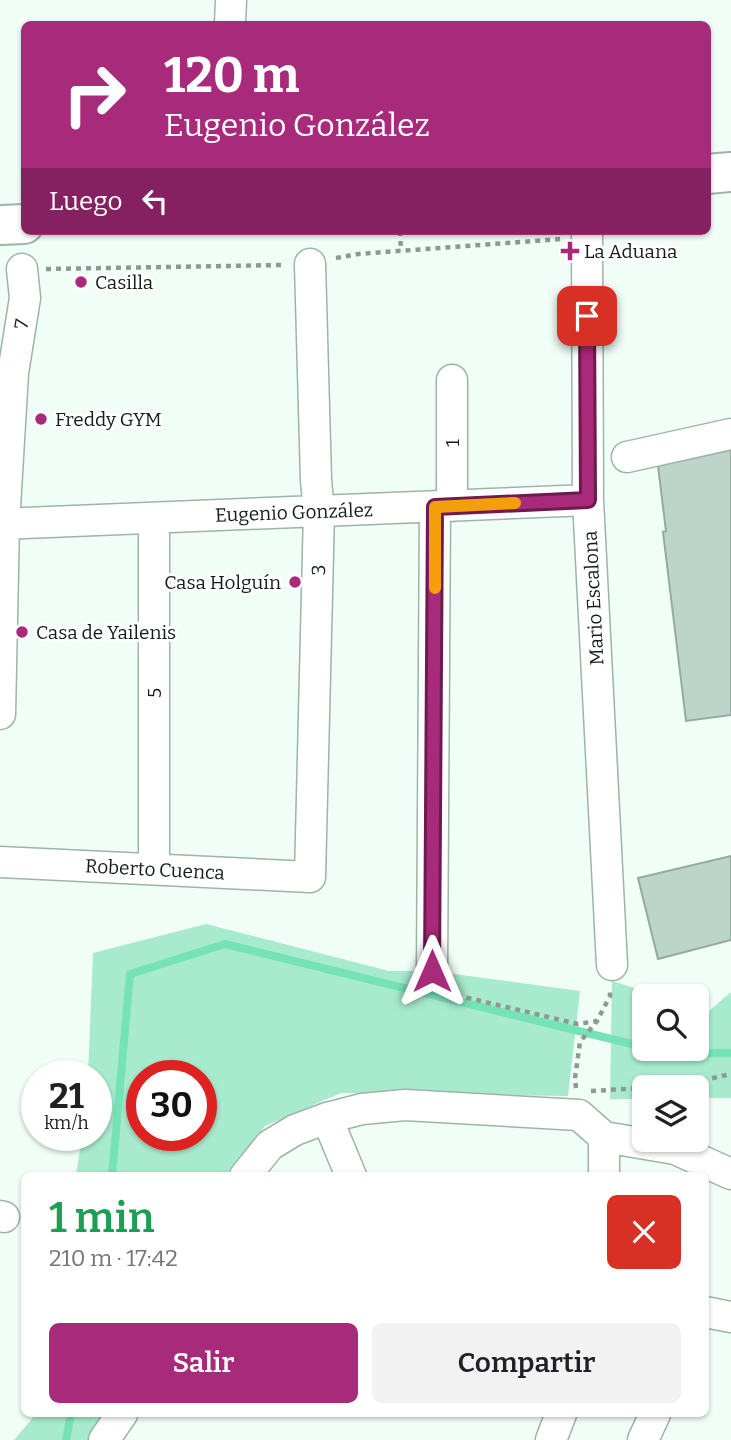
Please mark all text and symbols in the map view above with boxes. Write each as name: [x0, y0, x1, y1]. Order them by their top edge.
text: 120 m: [164, 46, 299, 105]
icon: right: [49, 49, 140, 140]
text: Eugenio González: [164, 106, 430, 144]
icon: left: [136, 182, 174, 220]
text: Luego: [49, 186, 122, 217]
place label: La Aduana: [584, 240, 678, 263]
marker: La Aduana: [562, 243, 578, 259]
place label: Casilla: [95, 271, 154, 294]
marker: Casilla: [73, 274, 89, 290]
pin: [557, 286, 617, 346]
icon: arrive: [568, 297, 606, 335]
street label: 7: [9, 317, 34, 331]
place label: Freddy GYM: [55, 408, 162, 431]
marker: Freddy GYM: [33, 411, 49, 427]
street label: 1: [441, 439, 464, 447]
street label: Eugenio González: [215, 498, 373, 527]
street label: Mario Escalona: [578, 530, 609, 666]
street label: 3: [307, 564, 330, 576]
place label: Casa Holguín: [164, 571, 281, 594]
marker: Casa Holguín: [287, 574, 303, 590]
place label: Casa de Yailenis: [36, 621, 176, 644]
marker: Casa de Yailenis: [14, 624, 30, 640]
street label: 5: [143, 688, 166, 698]
street label: Roberto Cuenca: [85, 854, 226, 885]
position arrow: [395, 934, 469, 1008]
map controls: [632, 984, 709, 1152]
button: search: [632, 984, 709, 1061]
speed limit sign: 30: [126, 1060, 217, 1151]
text: 21: [49, 1075, 84, 1117]
button: layers: [632, 1075, 709, 1152]
text: km/h: [44, 1112, 89, 1134]
text: 1 min: [49, 1193, 155, 1243]
button: close: [607, 1195, 681, 1269]
text: 210 m · 17:42: [49, 1244, 178, 1272]
button: Salir: [49, 1323, 358, 1403]
button: Compartir: [372, 1323, 681, 1403]

